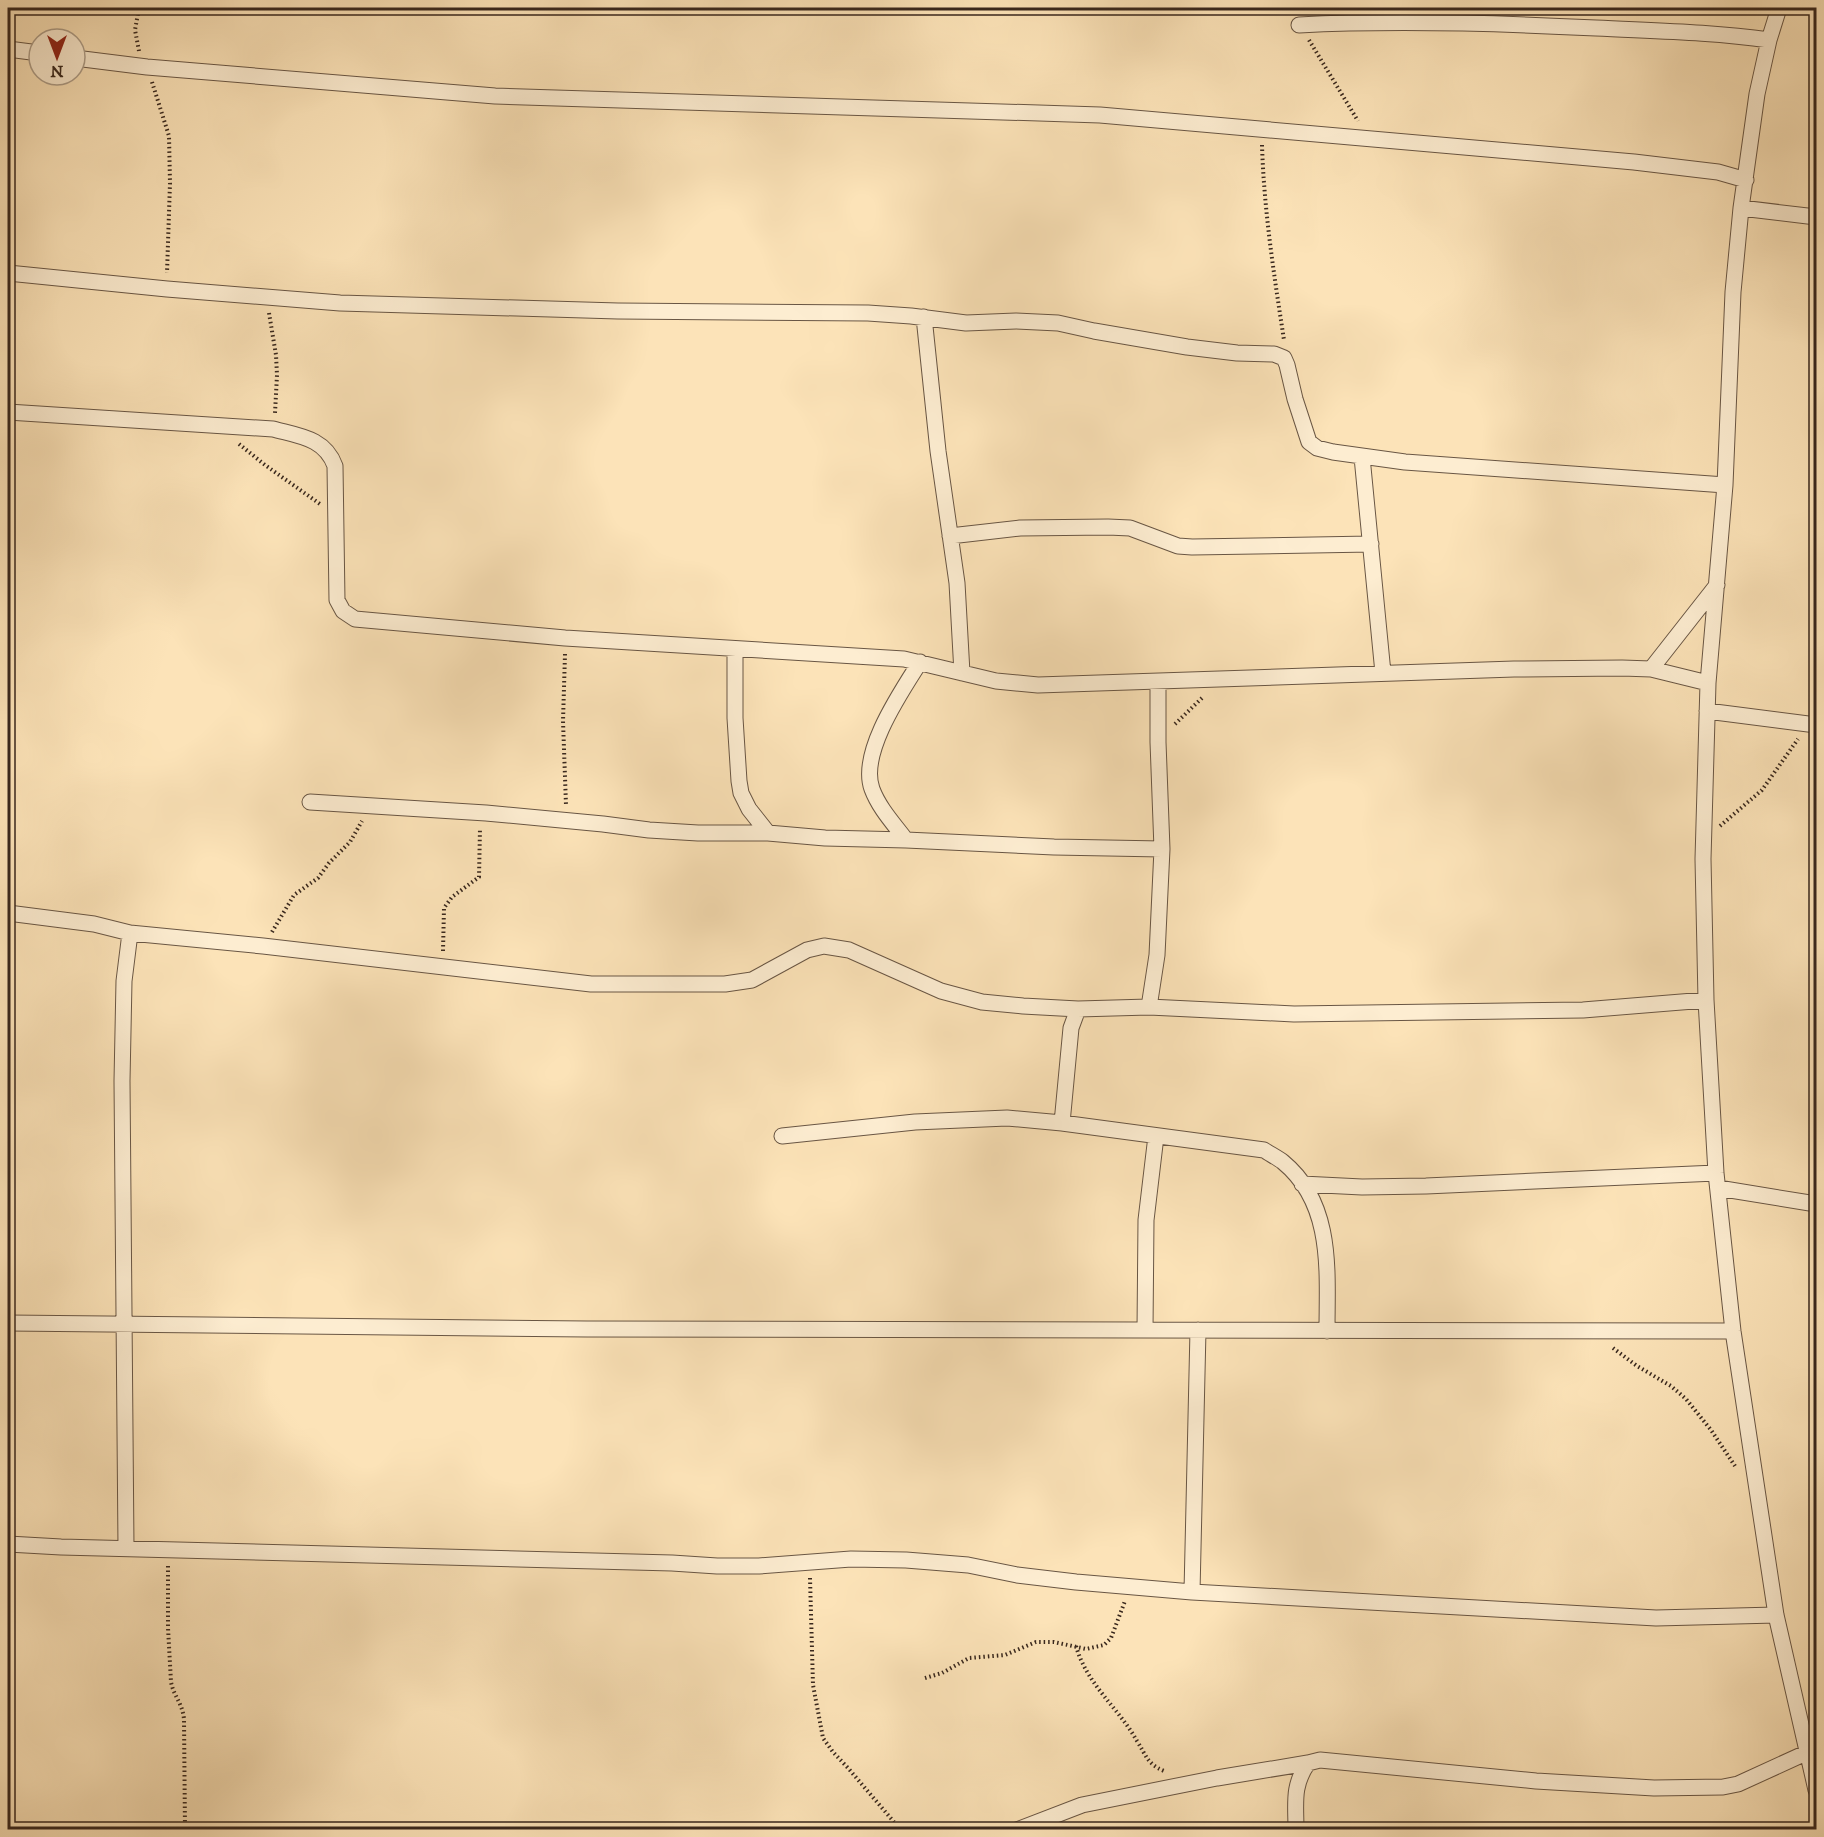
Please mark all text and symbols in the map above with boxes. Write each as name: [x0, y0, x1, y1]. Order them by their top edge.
north arrow: [27, 27, 87, 87]
text: N: [50, 61, 64, 81]

